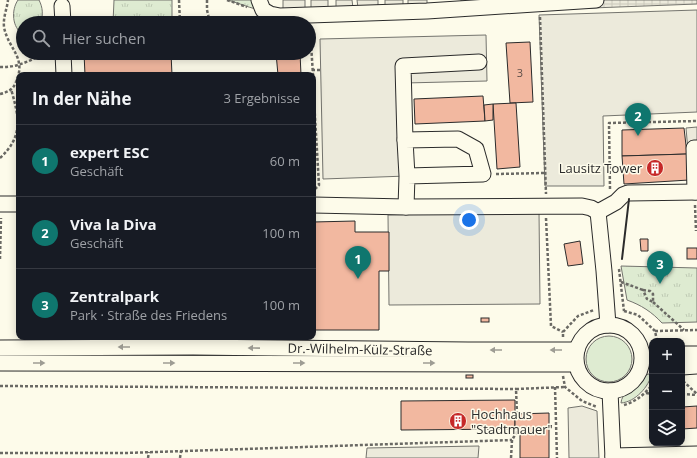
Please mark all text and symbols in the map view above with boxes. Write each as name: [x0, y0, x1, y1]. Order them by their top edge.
search box: [16, 16, 316, 60]
icon: search: [30, 27, 52, 49]
text: Hier suchen: [62, 28, 146, 48]
house number: 3: [517, 65, 523, 80]
text: In der Nähe: [32, 87, 131, 110]
text: 3 Ergebnisse: [223, 89, 300, 107]
pin: 2: [625, 103, 651, 136]
text: expert ESC: [70, 142, 149, 162]
text: 1: [41, 152, 49, 170]
text: 60 m: [270, 152, 300, 170]
building icon: Lausitz Tower: [645, 158, 665, 178]
place label: Lausitz Tower: [559, 159, 643, 177]
text: Geschäft: [70, 162, 123, 180]
your location: [459, 210, 479, 230]
text: Viva la Diva: [70, 214, 157, 234]
text: 2: [41, 224, 49, 242]
text: 100 m: [262, 224, 300, 242]
text: Geschäft: [70, 234, 123, 252]
pin: 1: [345, 246, 371, 279]
pin: 3: [647, 251, 673, 284]
text: Zentralpark: [70, 286, 159, 306]
text: 3: [41, 296, 49, 314]
text: 100 m: [262, 296, 300, 314]
text: Park · Straße des Friedens: [70, 306, 227, 324]
map controls: [649, 338, 685, 446]
button: +: [649, 338, 685, 374]
street label: Dr.-Wilhelm-Külz-Straße: [287, 339, 433, 359]
one-way arrow: [117, 344, 130, 350]
one-way arrow: [247, 345, 260, 351]
one-way arrow: [489, 347, 502, 353]
one-way arrow: [549, 347, 562, 353]
one-way arrow: [33, 360, 46, 366]
one-way arrow: [163, 360, 176, 366]
one-way arrow: [293, 360, 306, 366]
one-way arrow: [423, 360, 436, 366]
button: −: [649, 374, 685, 410]
place label: Hochhaus "Stadtmauer": [471, 405, 553, 438]
button: layers: [649, 410, 685, 446]
building icon: Hochhaus "Stadtmauer": [448, 411, 468, 431]

